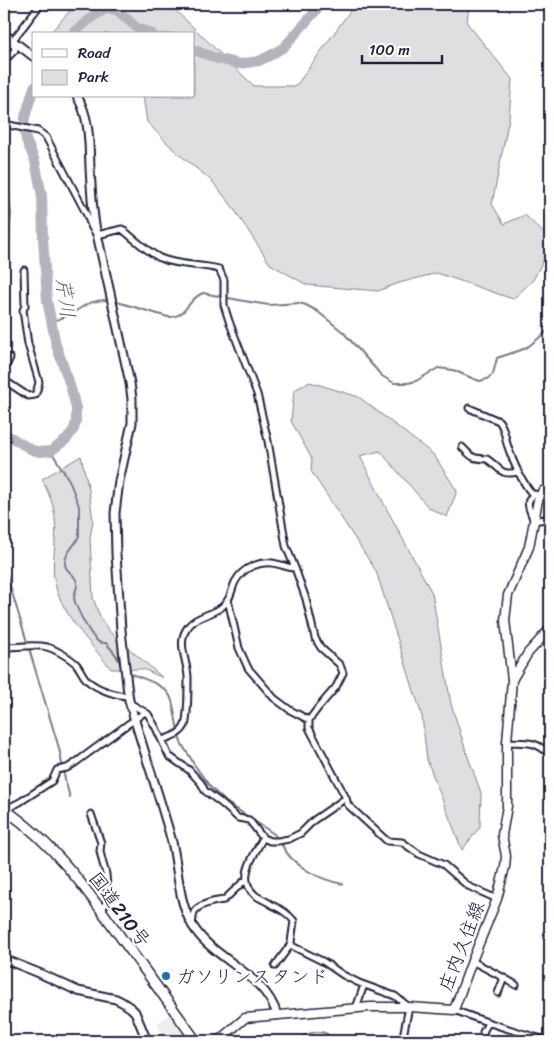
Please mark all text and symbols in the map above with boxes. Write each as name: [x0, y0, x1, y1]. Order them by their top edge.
legend: [32, 32, 195, 98]
scale bar: [362, 32, 442, 64]
text: 100 m: [369, 37, 410, 63]
text: Road: [78, 40, 111, 66]
text: Park: [78, 64, 109, 90]
water label: 芹川: [46, 276, 85, 320]
street label: 国道210号: [80, 864, 159, 954]
street label: 庄内久住線: [429, 896, 494, 996]
place label: ガソリンスタンド: [176, 960, 328, 993]
marker: ガソリンスタンド: [160, 970, 172, 982]

